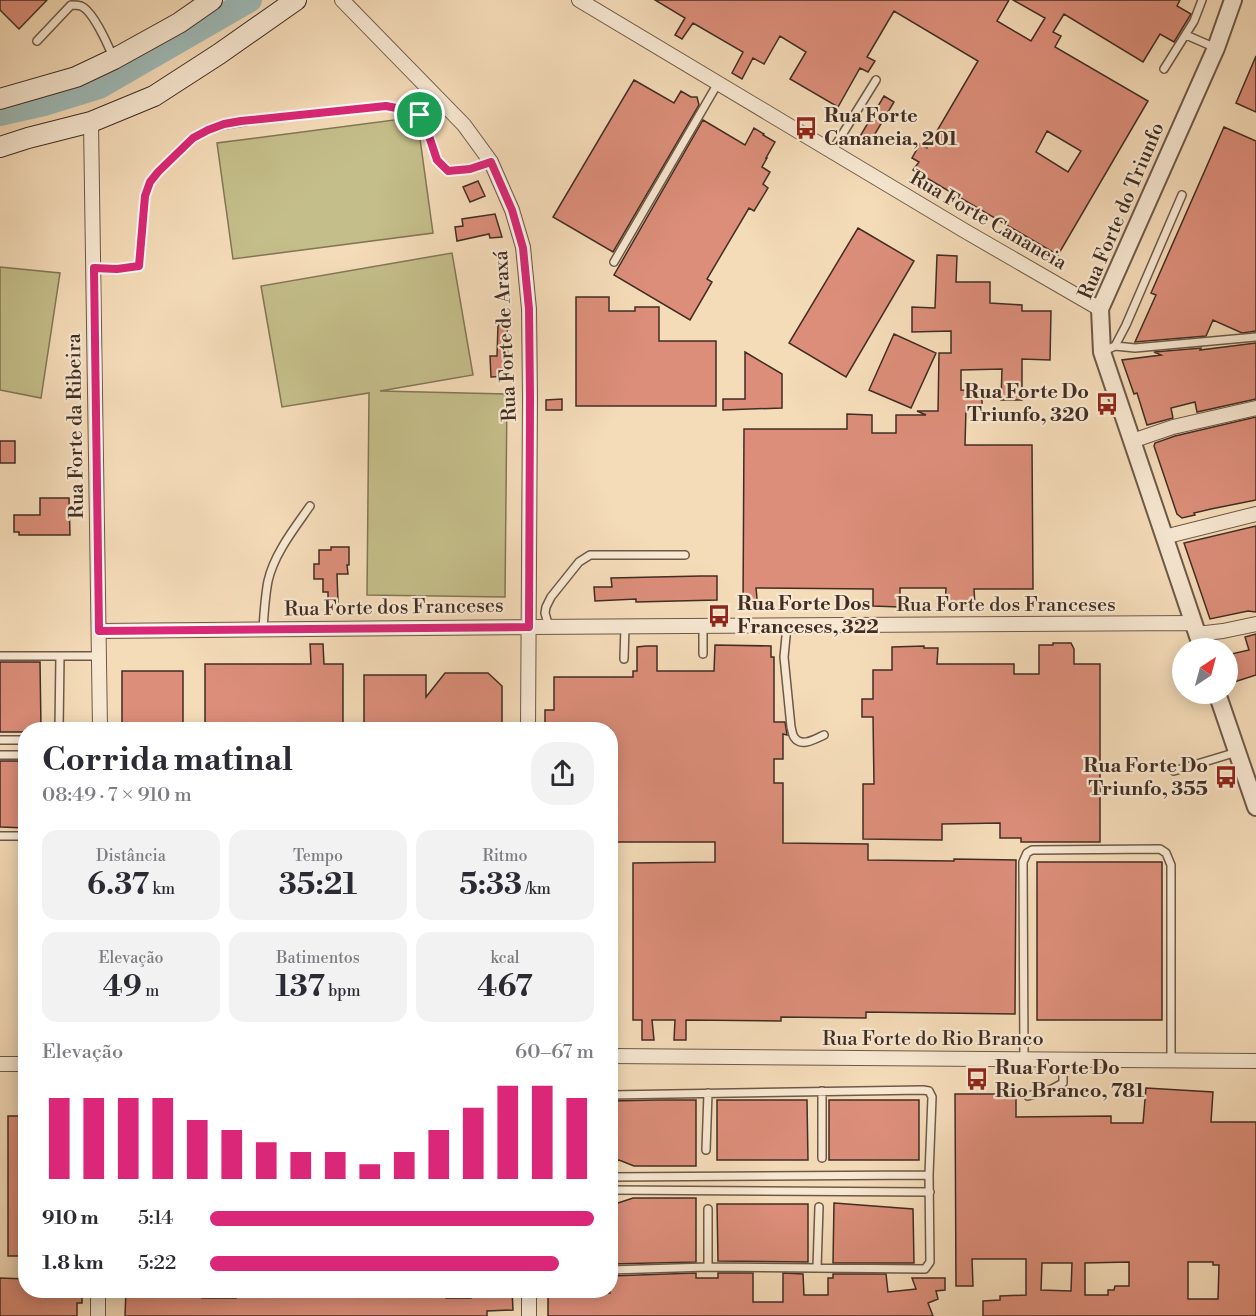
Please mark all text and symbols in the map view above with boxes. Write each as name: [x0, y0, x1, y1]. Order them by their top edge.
pin: [394, 89, 445, 140]
icon: arrive: [403, 98, 436, 131]
place label: Rua Forte Cananeia, 201: [824, 104, 958, 152]
bus stop icon: Rua Forte Cananeia, 201: [793, 115, 819, 141]
street label: Rua Forte do Triunfo: [1073, 119, 1171, 303]
street label: Rua Forte Cananeia: [905, 166, 1072, 277]
street label: Rua Forte de Araxá: [489, 249, 523, 422]
street label: Rua Forte da Ribeira: [62, 332, 90, 519]
place label: Rua Forte Do Triunfo, 320: [964, 380, 1089, 428]
bus stop icon: Rua Forte Do Triunfo, 320: [1094, 391, 1120, 417]
place label: Rua Forte Dos Franceses, 322: [737, 592, 879, 640]
street label: Rua Forte dos Franceses: [896, 593, 1116, 618]
street label: Rua Forte dos Franceses: [284, 594, 504, 622]
bus stop icon: Rua Forte Dos Franceses, 322: [706, 603, 732, 629]
north arrow: [1172, 638, 1238, 704]
map controls: [1172, 638, 1238, 704]
text: Corrida matinal: [42, 740, 293, 781]
button: share: [531, 742, 594, 805]
place label: Rua Forte Do Triunfo, 355: [1083, 754, 1208, 802]
bus stop icon: Rua Forte Do Triunfo, 355: [1213, 764, 1239, 790]
text: 08:49 · 7 × 910 m: [42, 783, 192, 808]
text: Distância: [96, 846, 166, 866]
text: Tempo: [293, 846, 343, 866]
text: Ritmo: [483, 846, 527, 866]
text: 6.37: [87, 866, 149, 904]
text: 35:21: [279, 866, 357, 904]
text: 5:33: [459, 866, 522, 904]
text: km: [149, 879, 175, 899]
text: /km: [522, 879, 551, 899]
text: Elevação: [99, 948, 163, 968]
text: Batimentos: [276, 948, 360, 968]
text: kcal: [490, 948, 520, 968]
text: 49: [103, 968, 142, 1006]
text: 137: [275, 968, 325, 1006]
text: 467: [477, 968, 533, 1006]
text: m: [142, 981, 159, 1001]
text: bpm: [325, 981, 361, 1001]
street label: Rua Forte do Rio Branco: [822, 1027, 1044, 1052]
text: Elevação: [42, 1040, 123, 1065]
text: 60–67 m: [515, 1040, 594, 1065]
place label: Rua Forte Do Rio Branco, 781: [995, 1056, 1145, 1104]
bus stop icon: Rua Forte Do Rio Branco, 781: [964, 1066, 990, 1092]
text: 910 m: [42, 1206, 99, 1231]
text: 5:14: [138, 1206, 173, 1231]
text: 1.8 km: [42, 1251, 104, 1276]
text: 5:22: [138, 1251, 176, 1276]

